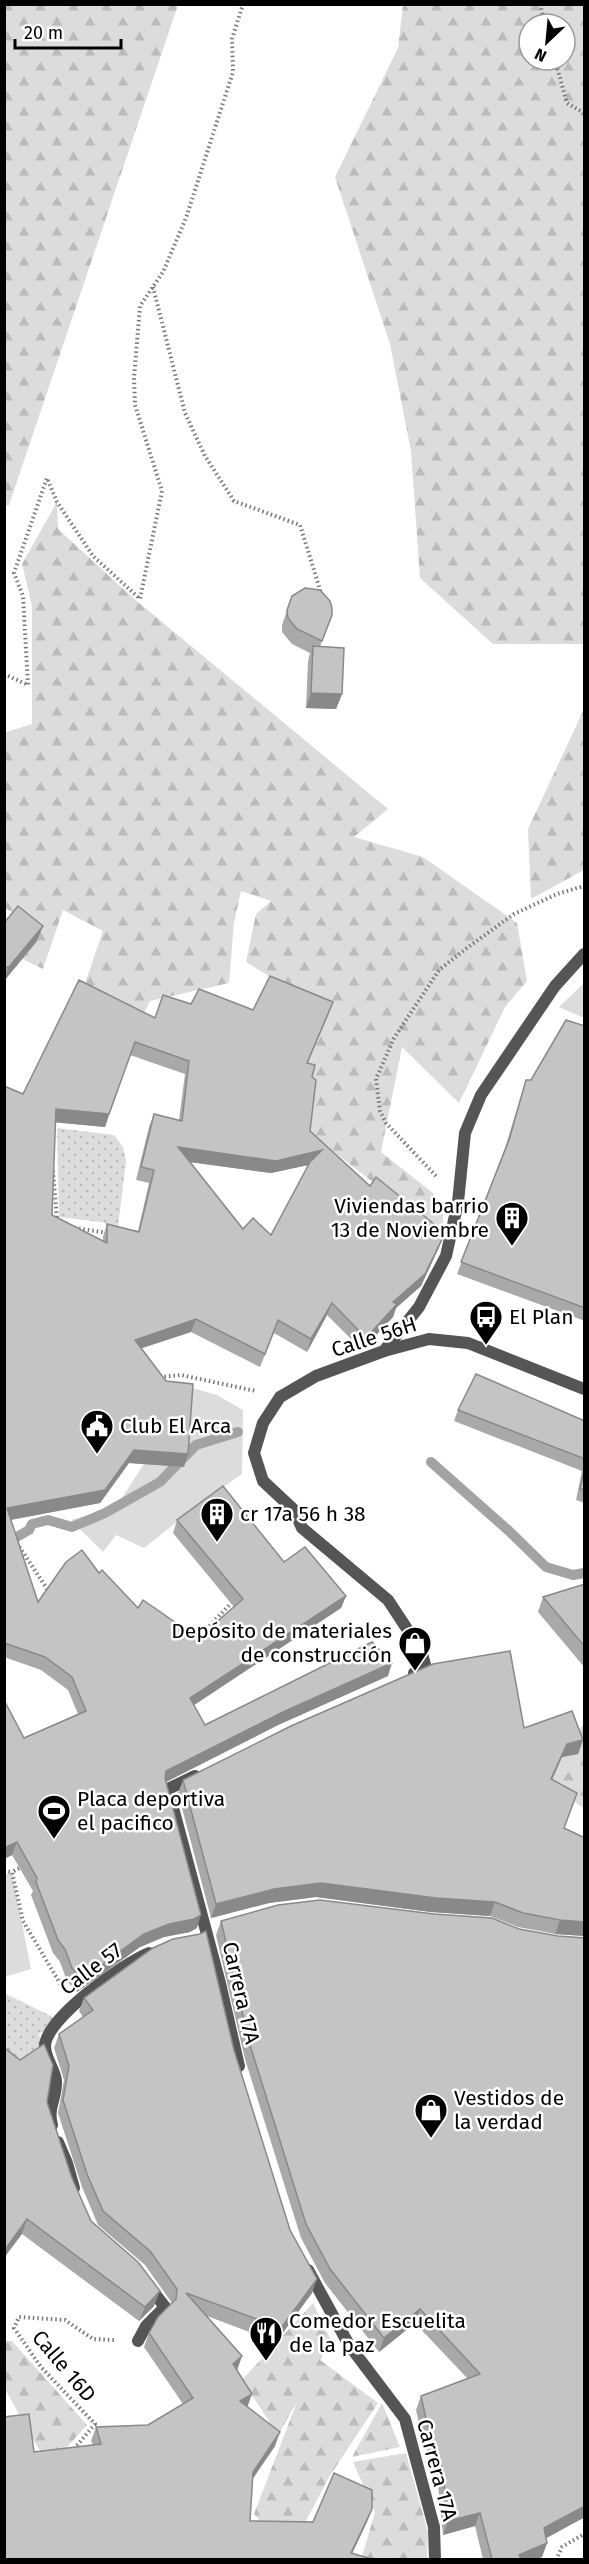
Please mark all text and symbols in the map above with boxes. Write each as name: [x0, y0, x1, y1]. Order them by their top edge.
scale bar: [15, 12, 122, 50]
north arrow: [517, 12, 577, 72]
text: 20 m: [24, 22, 63, 44]
text: N: [532, 44, 550, 66]
place label: Viviendas barrio 13 de Noviembre: [331, 1193, 489, 1243]
building icon: Viviendas barrio 13 de Noviembre: [494, 1200, 530, 1247]
bus stop icon: El Plan: [468, 1299, 504, 1346]
place label: El Plan: [509, 1304, 574, 1330]
street label: Calle 56H: [328, 1311, 420, 1363]
public building icon: Club El Arca: [79, 1408, 115, 1455]
place label: Club El Arca: [120, 1413, 232, 1439]
building icon: cr 17a 56 h 38: [199, 1496, 235, 1543]
place label: cr 17a 56 h 38: [240, 1501, 366, 1527]
place label: Depósito de materiales de construcción: [171, 1618, 392, 1668]
shop icon: Depósito de materiales de construcción: [397, 1625, 433, 1672]
place label: Placa deportiva el pacifico: [77, 1786, 225, 1836]
sports icon: Placa deportiva el pacifico: [36, 1793, 72, 1840]
street label: Calle 57: [55, 1937, 127, 2001]
street label: Carrera 17A: [217, 1939, 265, 2047]
place label: Vestidos de la verdad: [454, 2085, 564, 2135]
shop icon: Vestidos de la verdad: [413, 2092, 449, 2139]
place label: Comedor Escuelita de la paz: [289, 2308, 466, 2358]
restaurant icon: Comedor Escuelita de la paz: [248, 2315, 284, 2362]
street label: Calle 16D: [26, 2325, 102, 2407]
street label: Carrera 17A: [411, 2416, 463, 2524]

